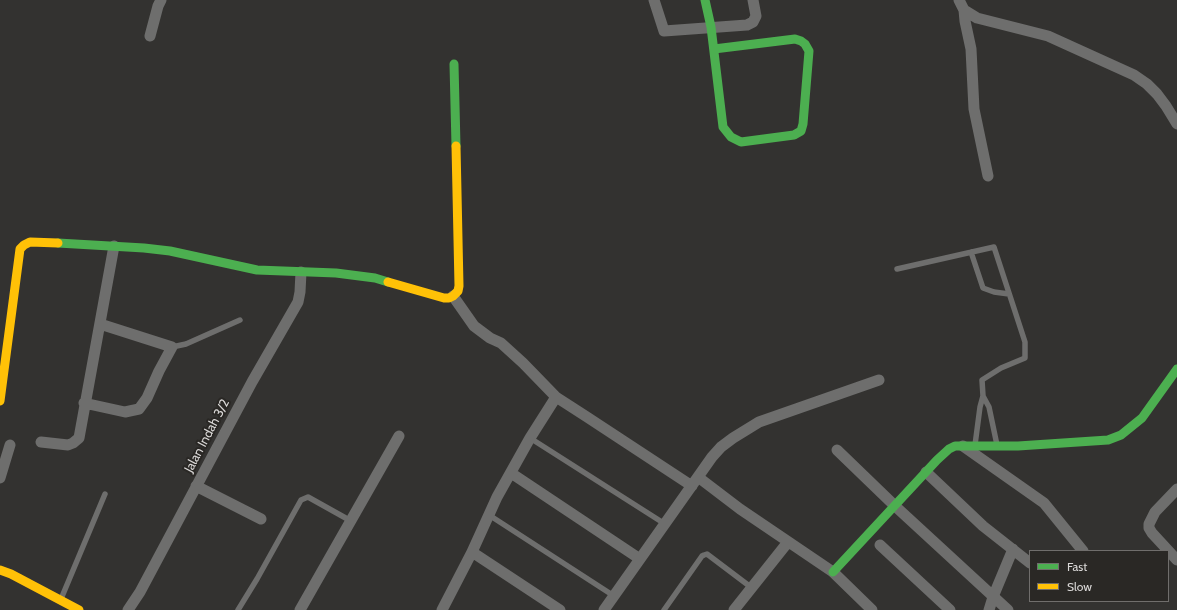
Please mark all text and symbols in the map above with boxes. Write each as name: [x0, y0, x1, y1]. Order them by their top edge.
street label: Jalan Indah 3/2: [181, 397, 233, 475]
legend: [1029, 550, 1169, 602]
text: Fast: [1067, 559, 1087, 574]
text: Slow: [1067, 579, 1092, 594]

